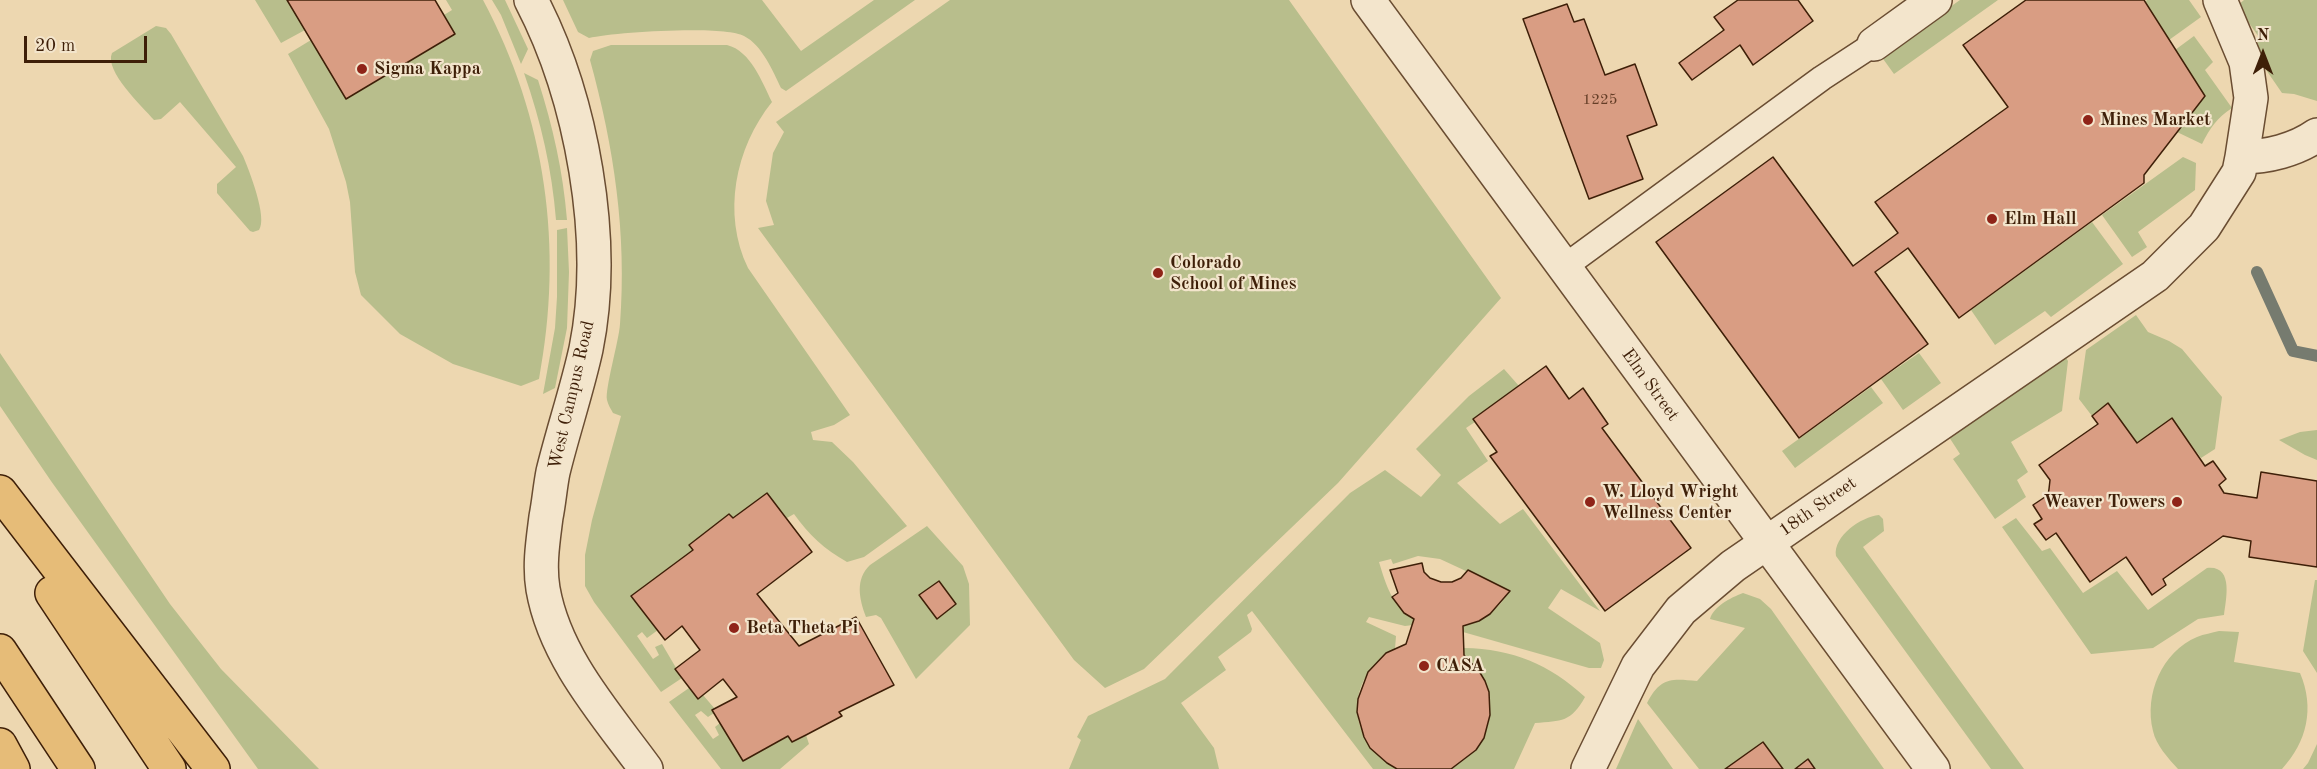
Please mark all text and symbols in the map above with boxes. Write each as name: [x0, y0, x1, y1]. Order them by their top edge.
scale bar: [27, 24, 150, 62]
north arrow: [2233, 24, 2293, 84]
text: N: [2257, 28, 2269, 44]
text: 20 m: [35, 37, 75, 55]
place label: Sigma Kappa: [374, 58, 481, 80]
marker: Sigma Kappa: [355, 62, 369, 76]
house number: 1225: [1583, 91, 1617, 109]
place label: Mines Market: [2100, 109, 2211, 131]
marker: Mines Market: [2081, 113, 2095, 127]
place label: Elm Hall: [2004, 208, 2076, 230]
marker: Elm Hall: [1985, 212, 1999, 226]
place label: Colorado School of Mines: [1170, 252, 1296, 294]
marker: Colorado School of Mines: [1151, 266, 1165, 280]
street label: West Campus Road: [544, 318, 600, 472]
street label: Elm Street: [1616, 345, 1684, 425]
street label: 18th Street: [1775, 472, 1861, 542]
place label: W. Lloyd Wright Wellness Center: [1602, 481, 1738, 524]
place label: Weaver Towers: [2043, 491, 2165, 513]
marker: W. Lloyd Wright Wellness Center: [1583, 495, 1597, 509]
marker: Weaver Towers: [2170, 495, 2184, 509]
place label: Beta Theta Pi: [746, 617, 858, 639]
marker: Beta Theta Pi: [727, 621, 741, 635]
place label: CASA: [1436, 655, 1484, 677]
marker: CASA: [1417, 659, 1431, 673]

